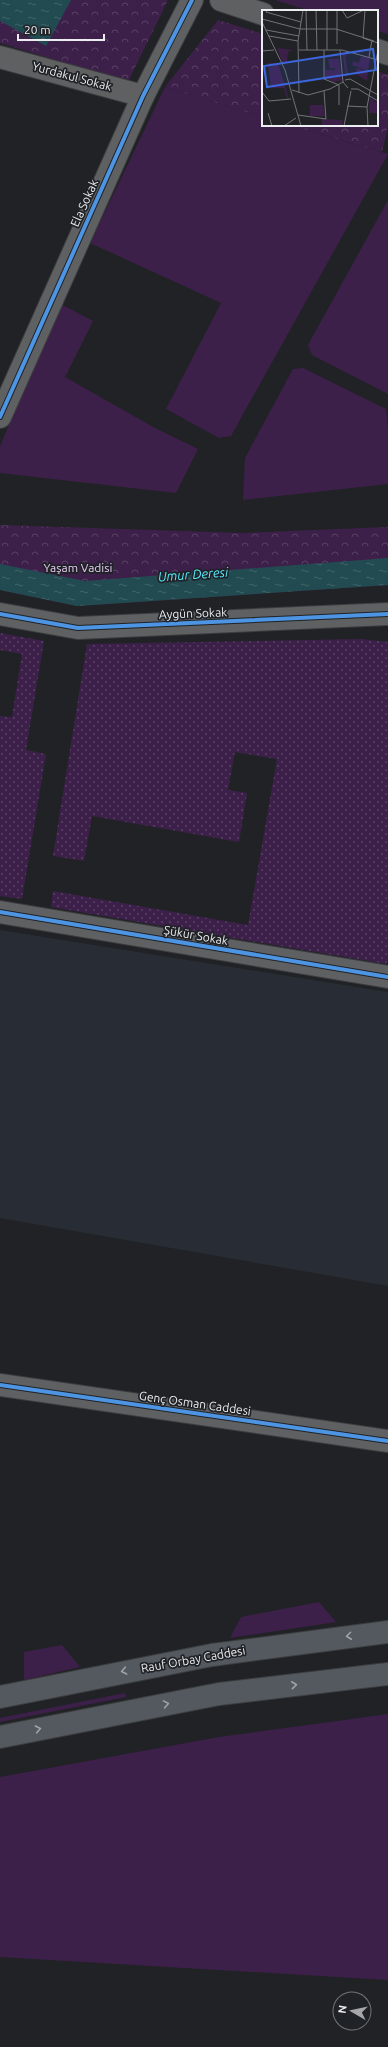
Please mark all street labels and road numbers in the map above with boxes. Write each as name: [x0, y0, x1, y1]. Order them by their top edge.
street label: Yurdakul Sokak: [31, 59, 113, 93]
street label: Ela Sokak: [68, 177, 100, 229]
street label: Aygün Sokak: [159, 605, 227, 621]
street label: Şükür Sokak: [163, 923, 229, 947]
street label: Genç Osman Caddesi: [138, 1389, 252, 1417]
street label: Rauf Orbay Caddesi: [140, 1643, 246, 1675]

